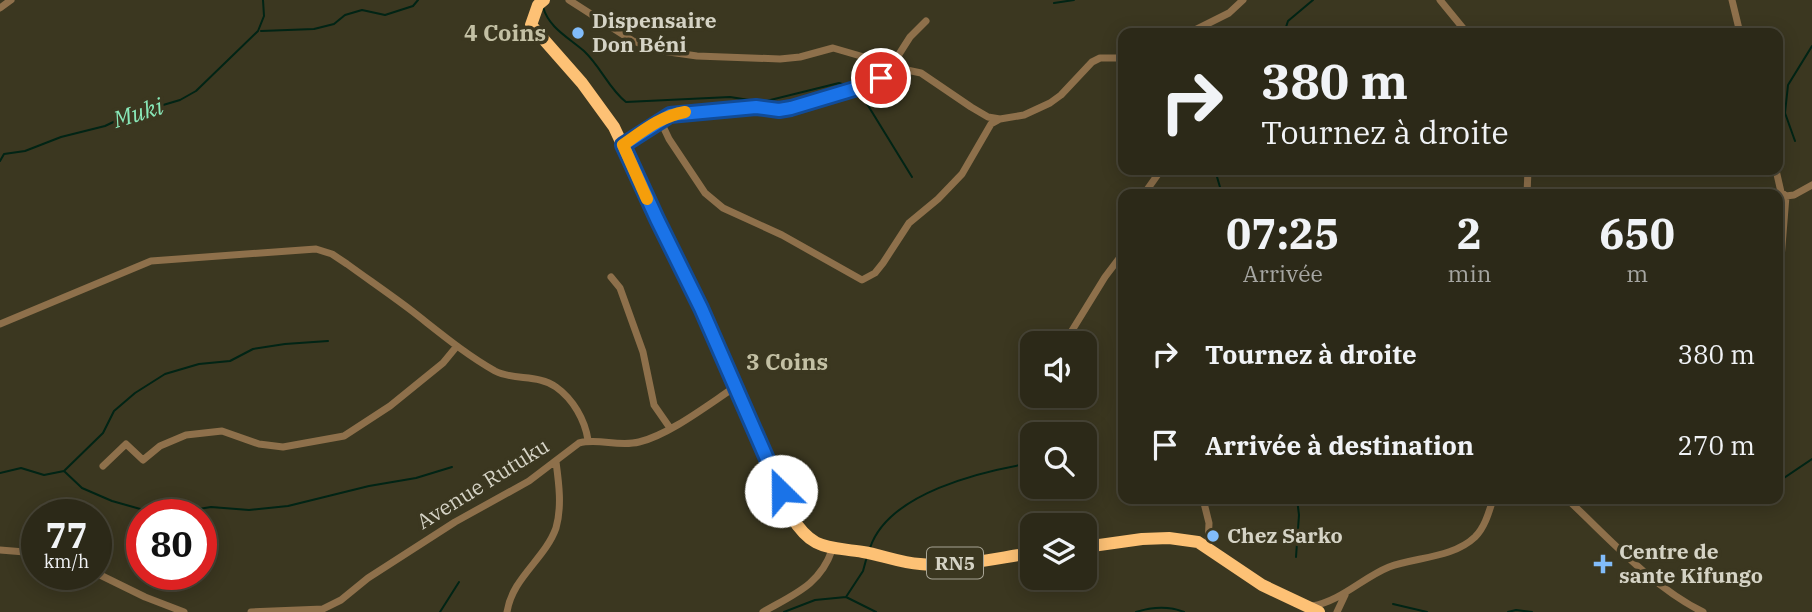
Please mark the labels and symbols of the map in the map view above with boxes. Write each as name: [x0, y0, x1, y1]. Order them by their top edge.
place label: Dispensaire Don Béni: [592, 6, 717, 58]
district label: 4 Coins: [464, 17, 546, 47]
marker: Dispensaire Don Béni: [570, 25, 586, 41]
pin: [851, 48, 911, 108]
water label: Muki: [108, 90, 166, 134]
district label: 3 Coins: [746, 346, 828, 376]
street label: Avenue Rutuku: [411, 431, 554, 535]
position arrow: [744, 454, 818, 528]
speed limit sign: 80: [126, 499, 217, 590]
place label: Chez Sarko: [1227, 521, 1343, 549]
marker: Chez Sarko: [1205, 528, 1221, 544]
place label: Centre de sante Kifungo: [1619, 537, 1763, 589]
road number: RN5: [927, 548, 983, 578]
marker: Centre de sante Kifungo: [1593, 554, 1613, 574]

